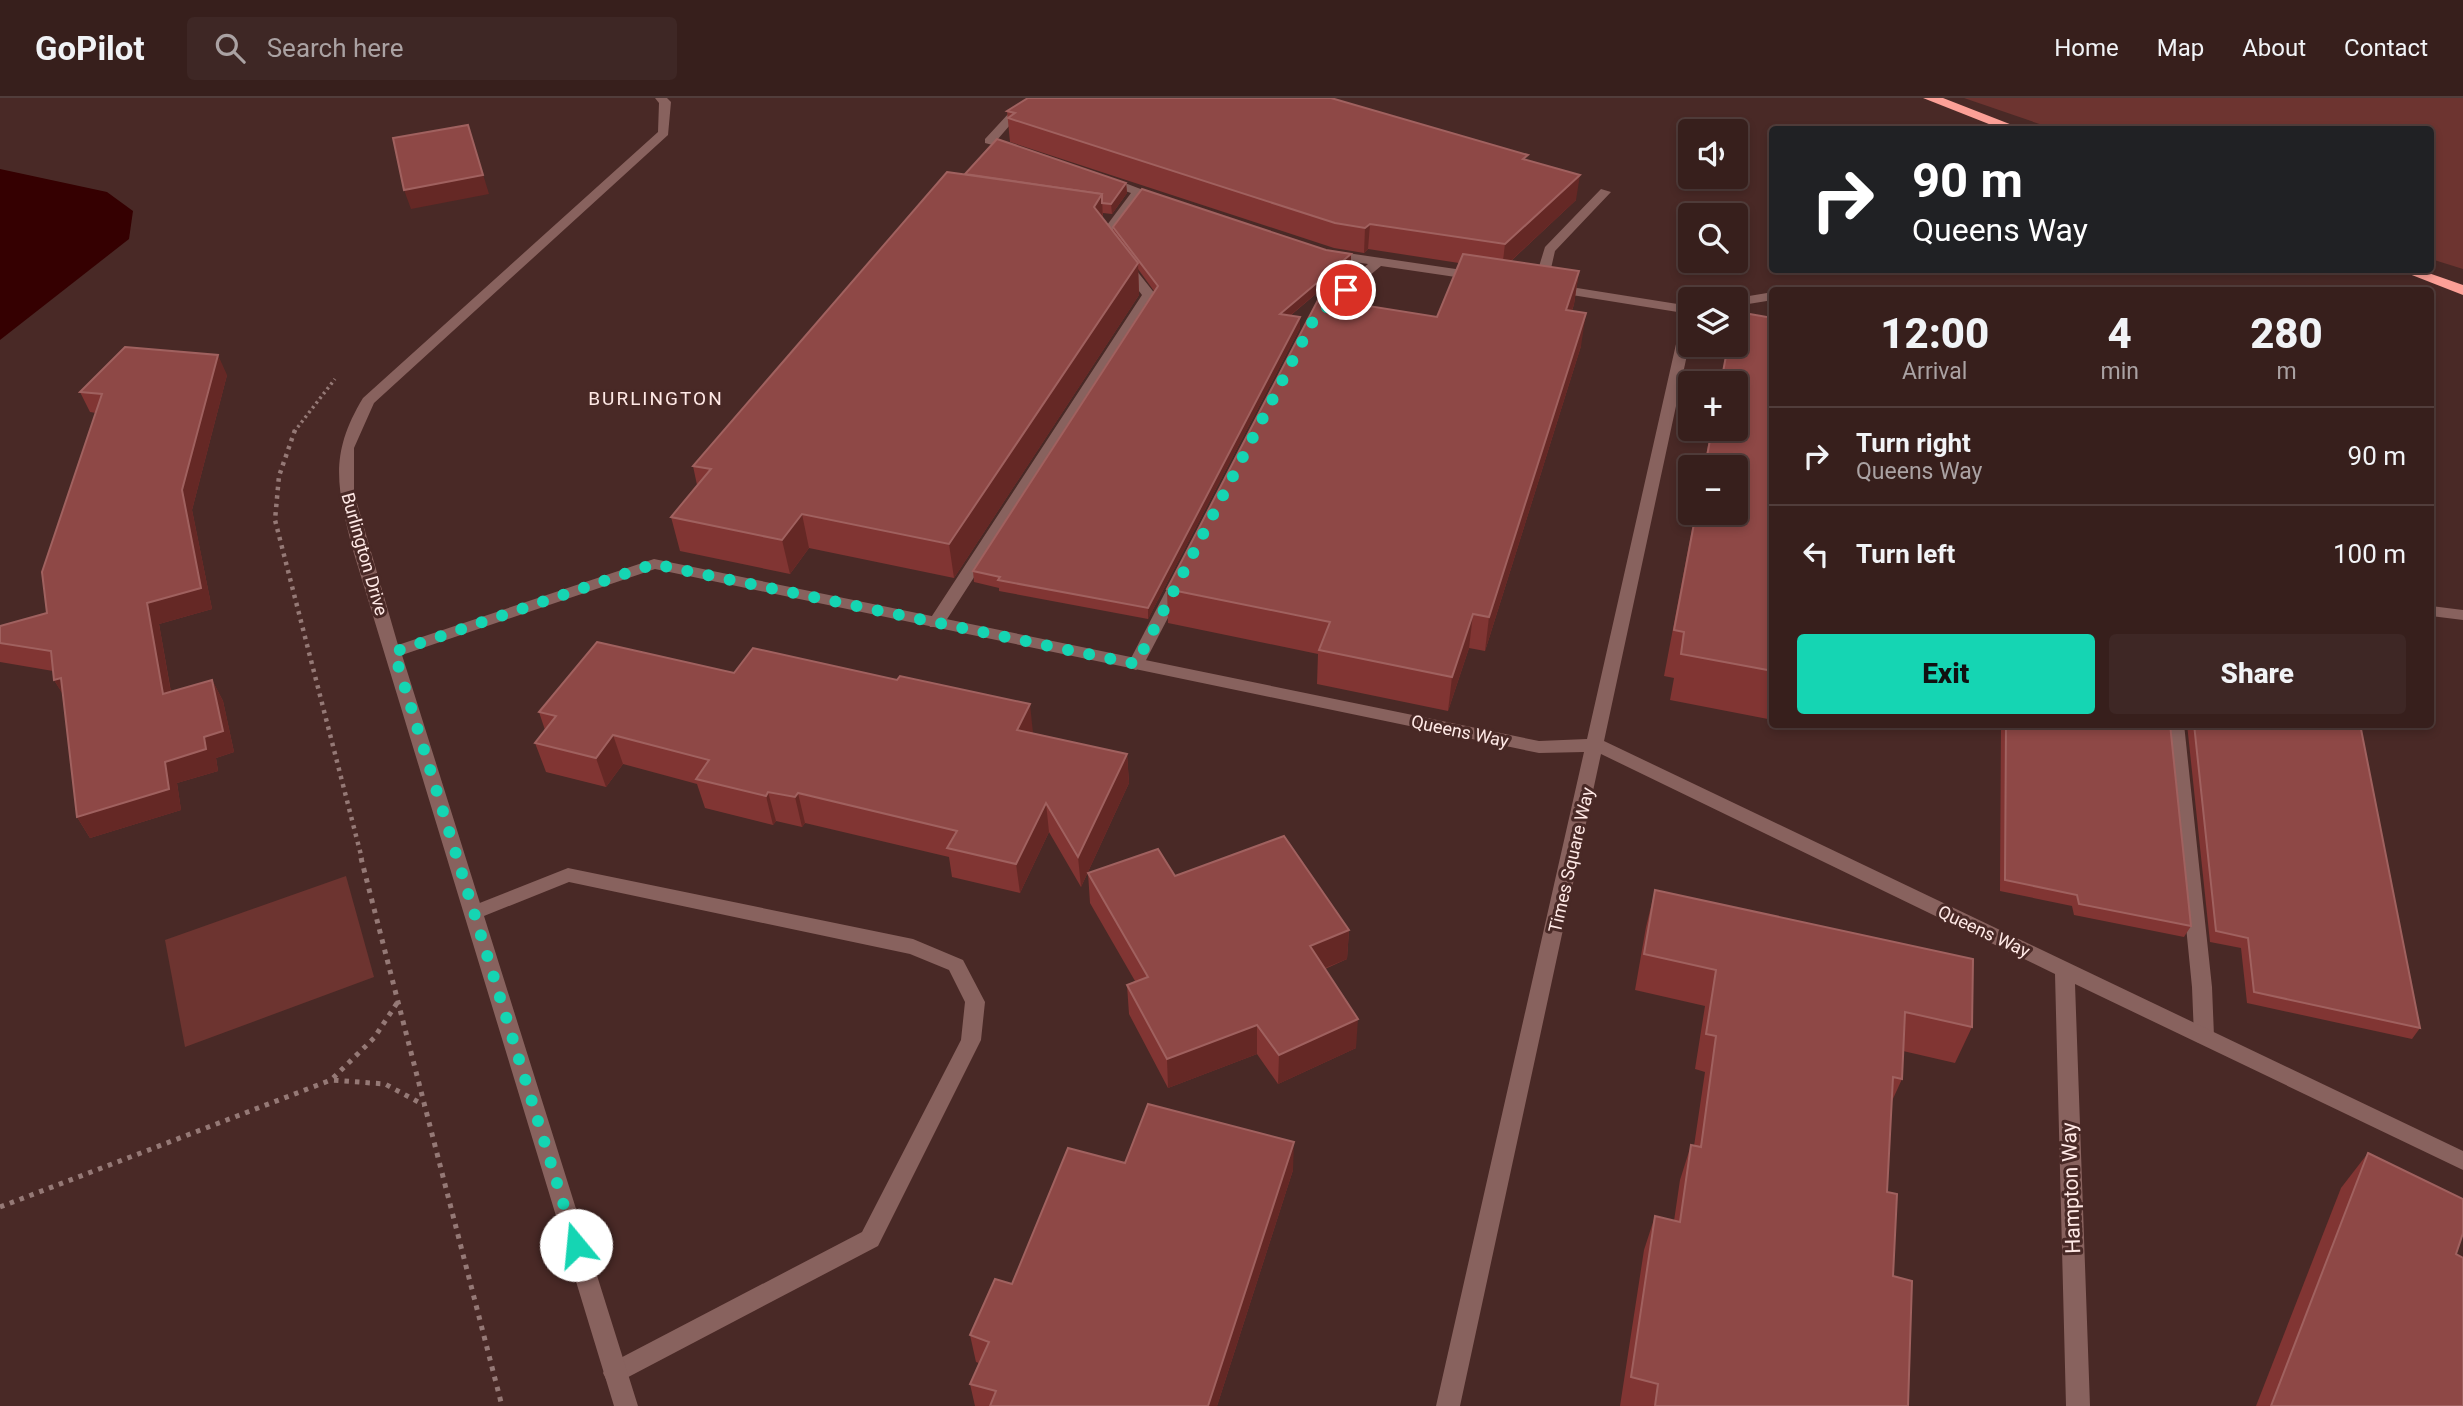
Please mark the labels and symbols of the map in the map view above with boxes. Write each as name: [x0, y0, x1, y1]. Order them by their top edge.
pin: [1316, 260, 1376, 320]
district label: BURLINGTON: [588, 387, 724, 410]
street label: Burlington Drive: [337, 490, 393, 618]
street label: Queens Way: [1409, 710, 1511, 752]
street label: Times Square Way: [1544, 785, 1598, 935]
street label: Queens Way: [1935, 901, 2034, 962]
street label: Hampton Way: [2057, 1122, 2085, 1254]
position arrow: [539, 1208, 613, 1282]

